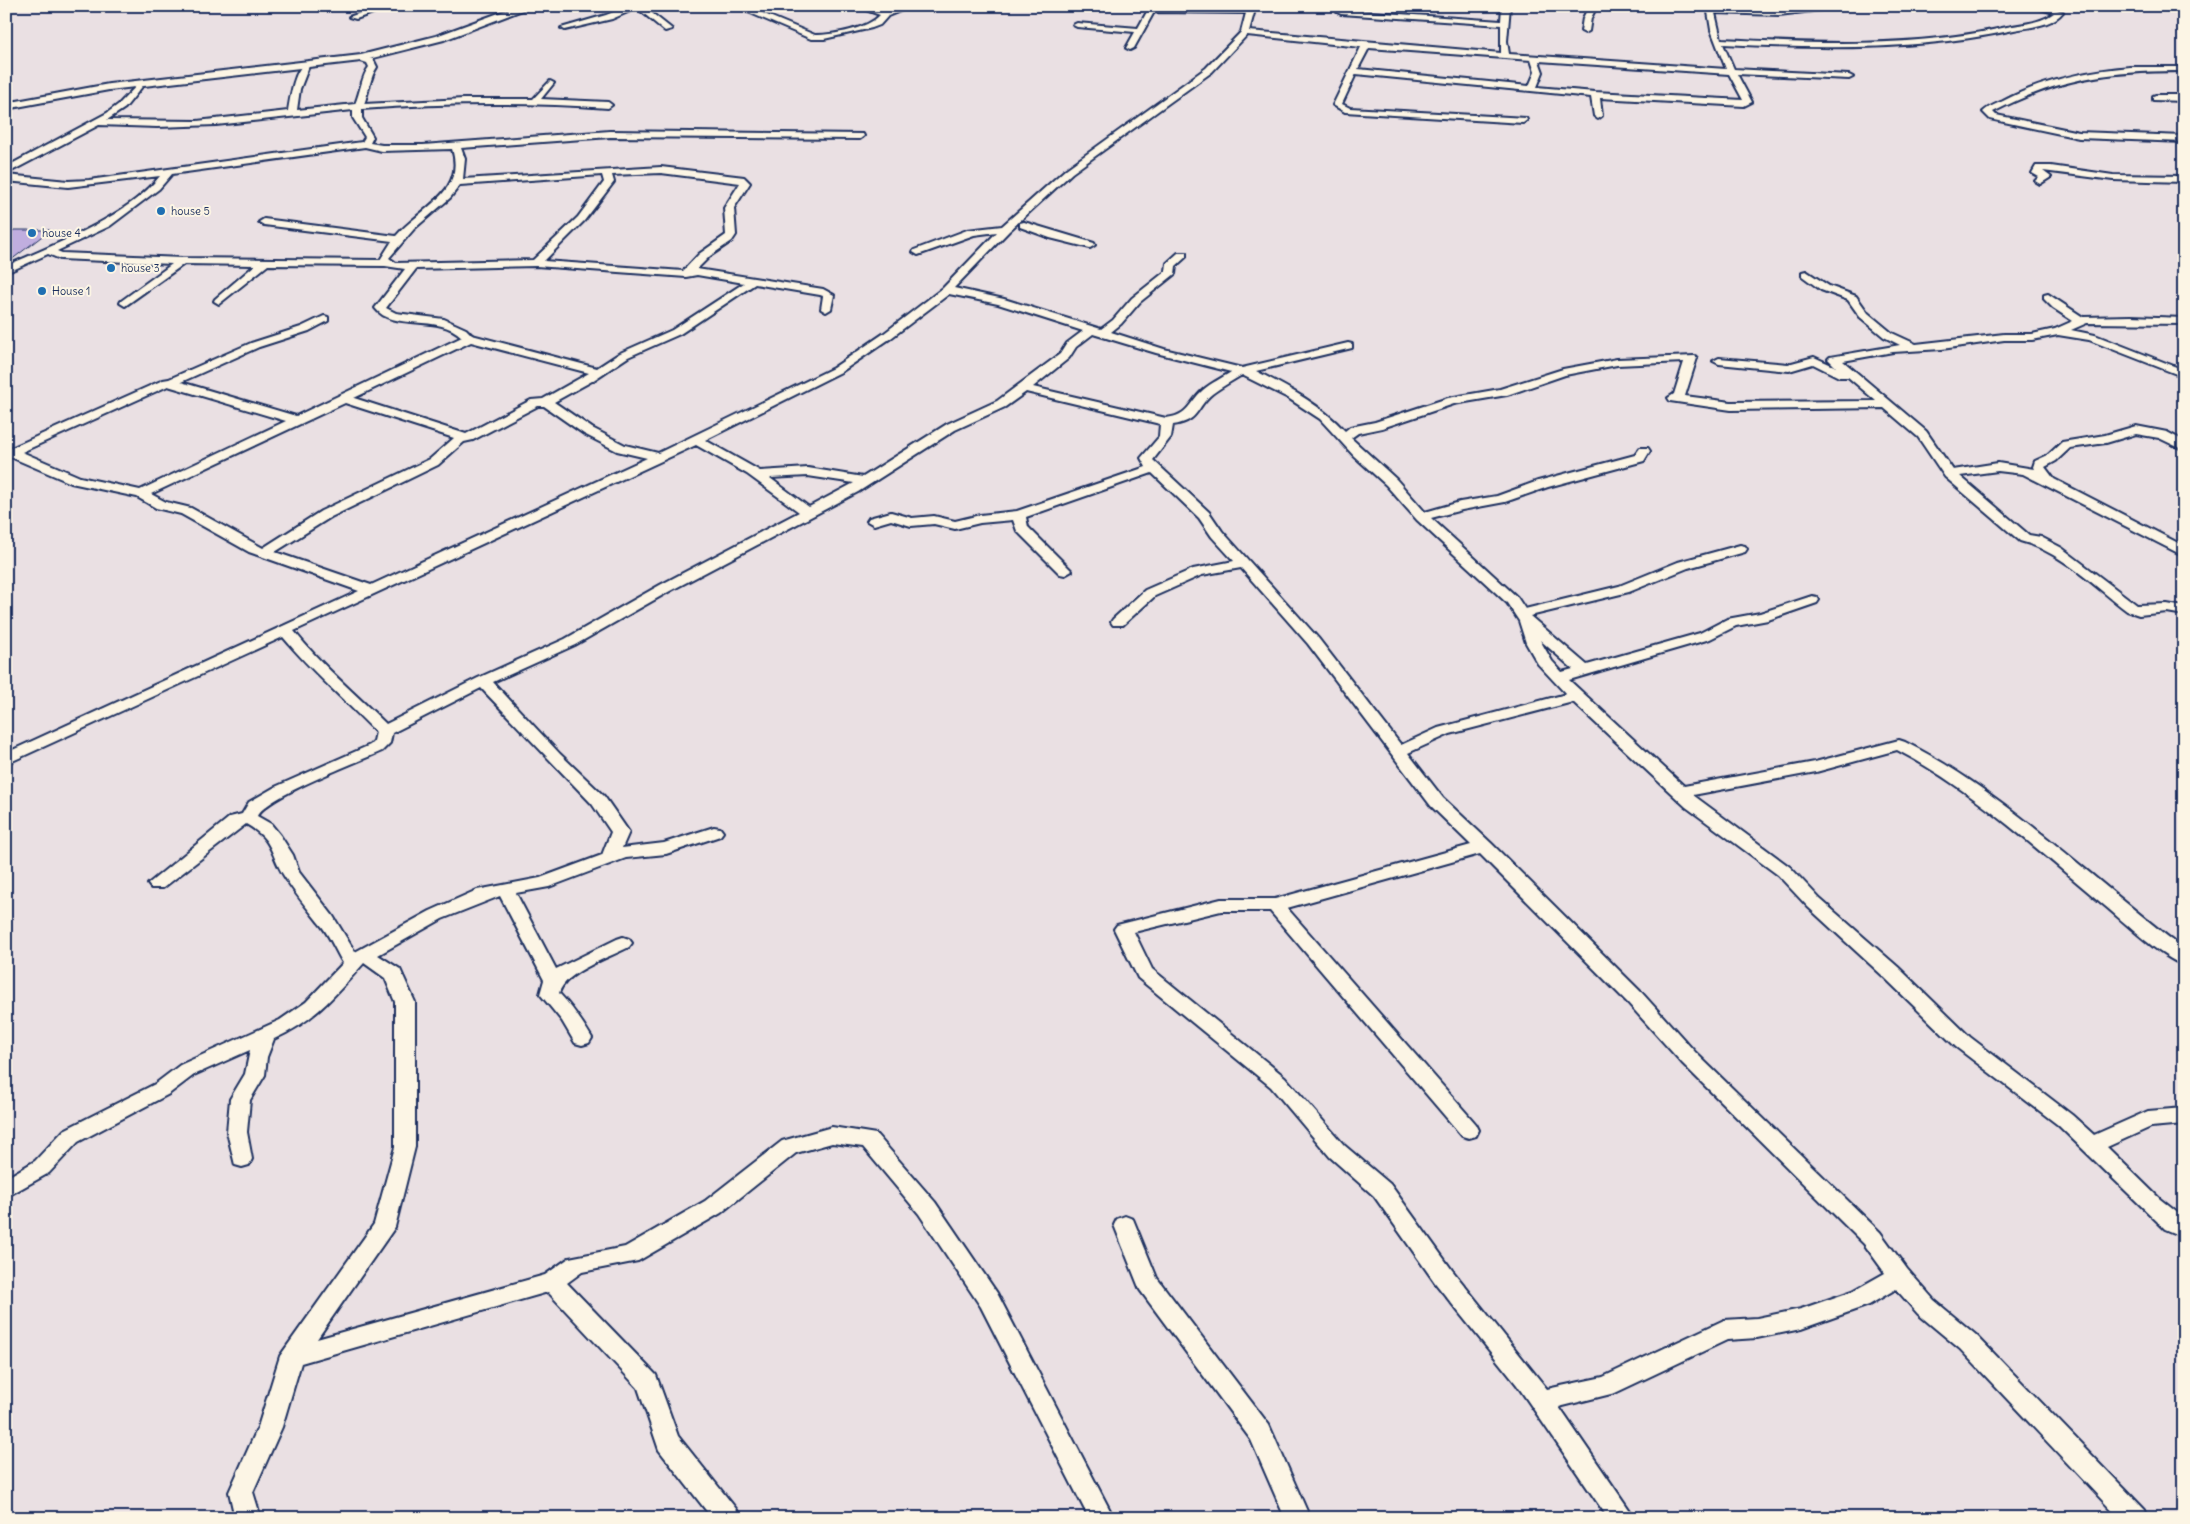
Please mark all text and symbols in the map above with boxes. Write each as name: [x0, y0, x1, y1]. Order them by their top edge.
place label: house 5: [171, 204, 210, 218]
marker: house 5: [155, 205, 167, 217]
place label: house 4: [42, 226, 81, 240]
marker: house 4: [26, 227, 38, 239]
place label: house 3: [121, 261, 160, 275]
marker: house 3: [105, 262, 117, 274]
place label: House 1: [52, 284, 90, 298]
marker: House 1: [36, 285, 48, 297]

